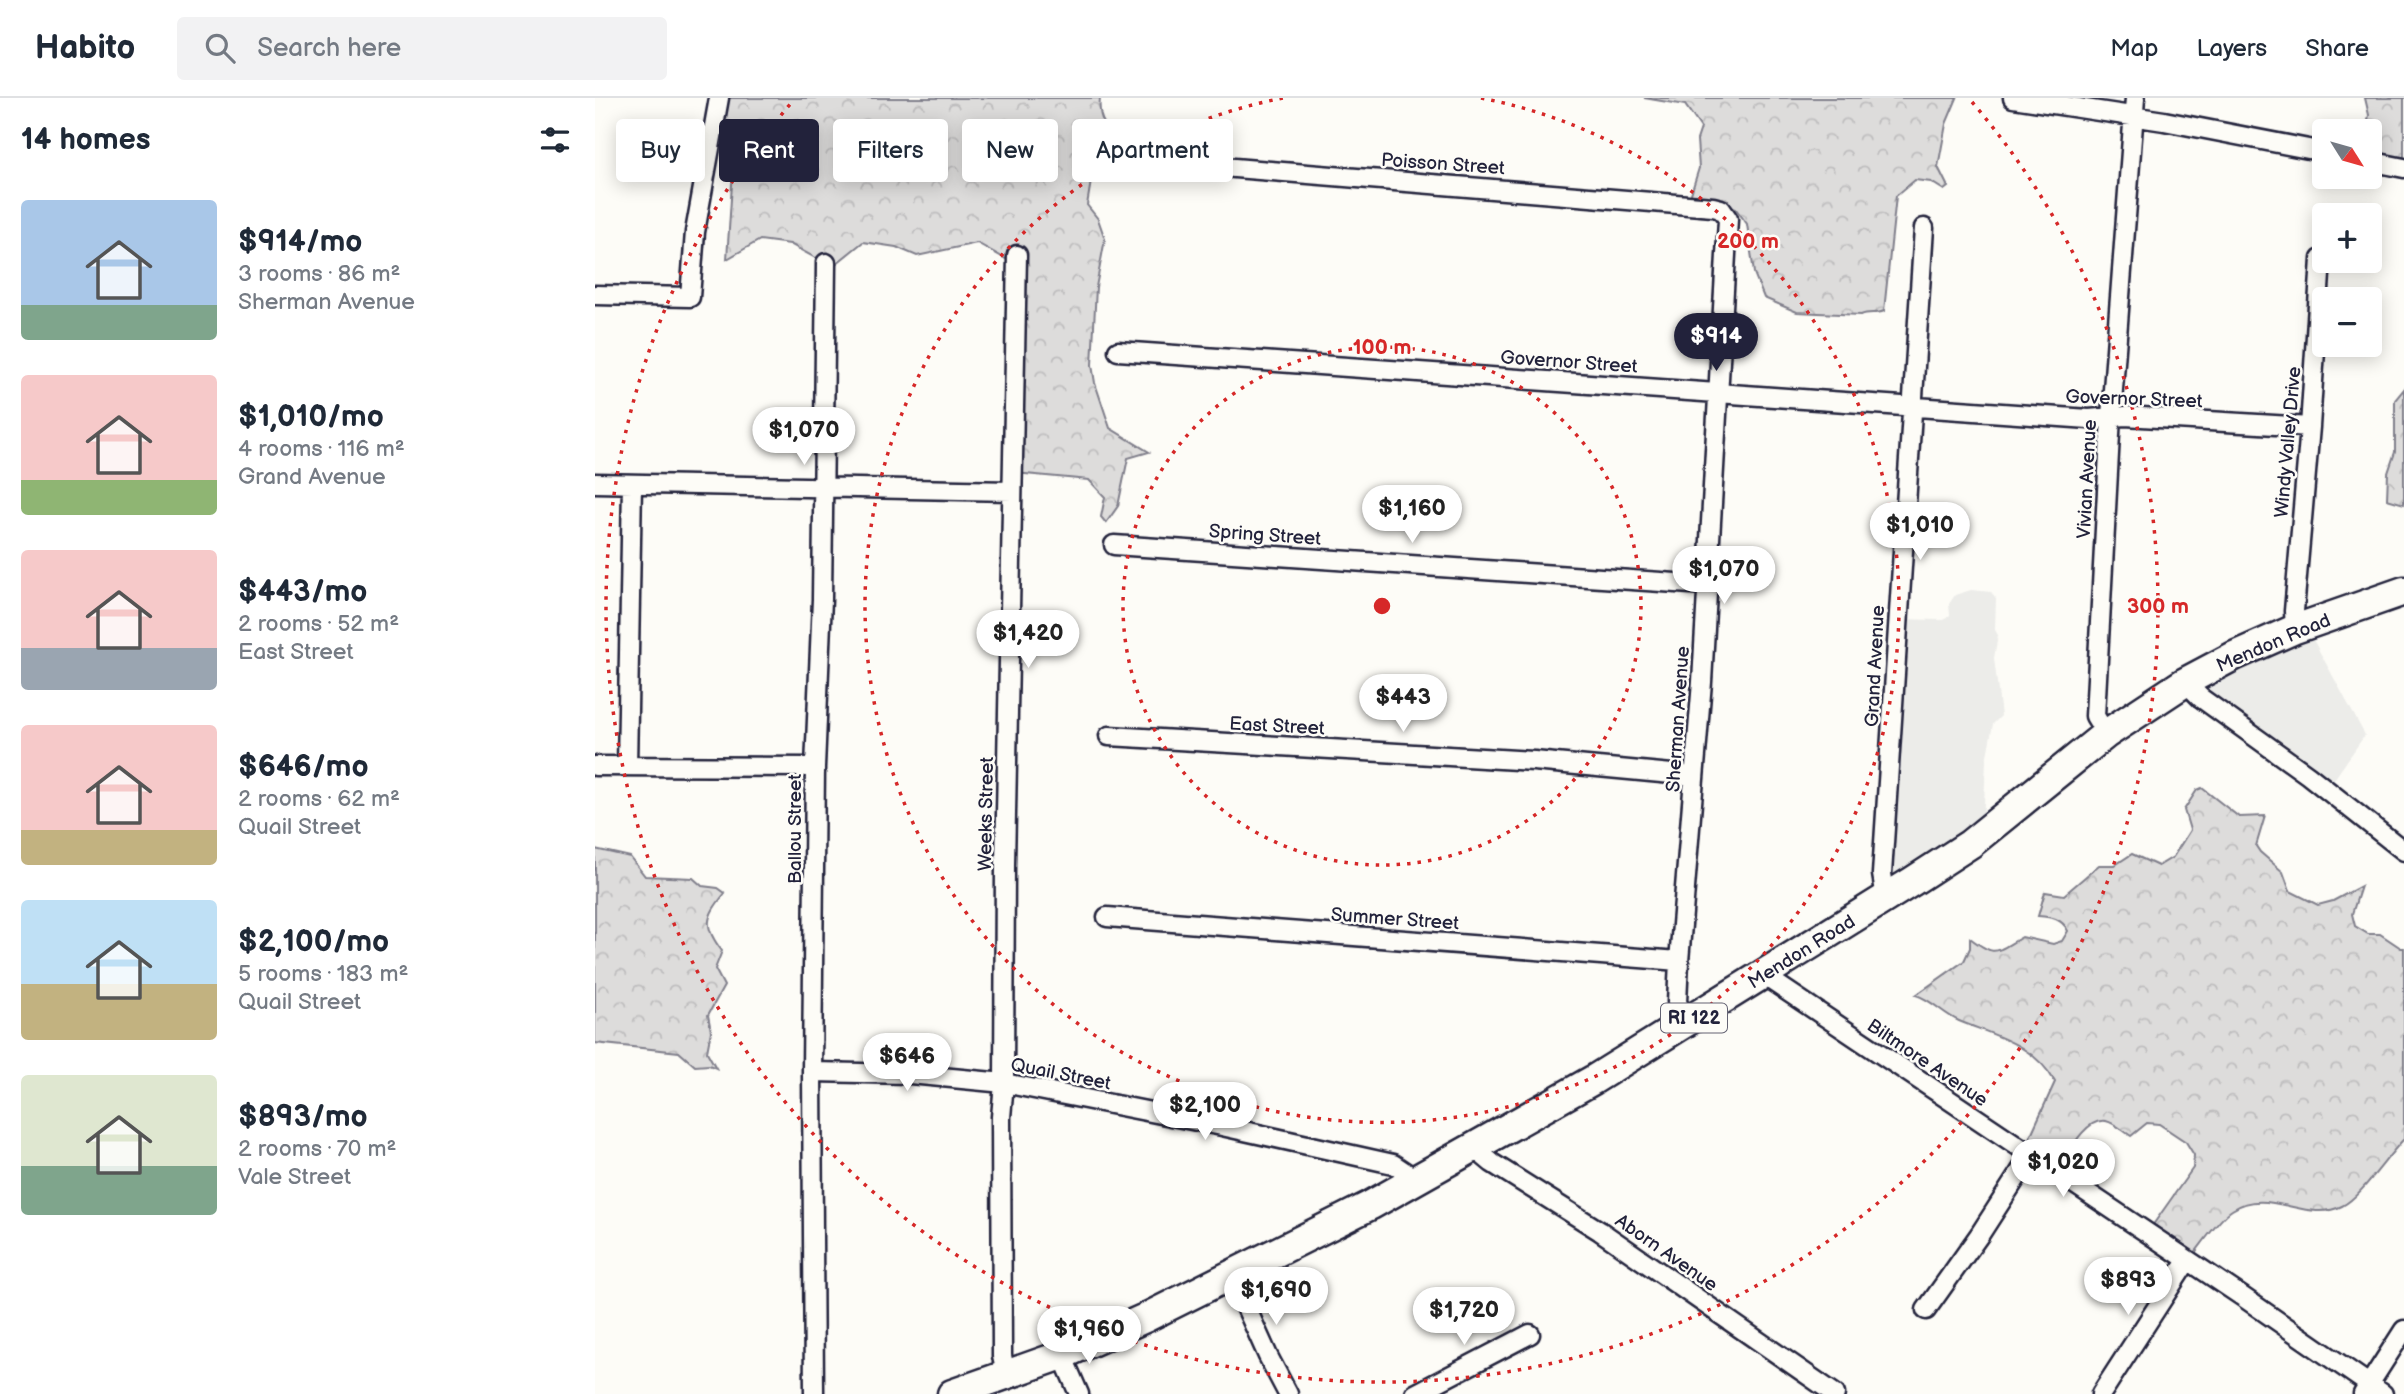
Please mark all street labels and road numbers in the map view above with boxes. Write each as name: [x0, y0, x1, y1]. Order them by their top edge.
street label: Poisson Street: [1380, 149, 1506, 180]
street label: Governor Street: [1500, 346, 1638, 379]
street label: Windy Valley Drive: [2270, 365, 2307, 519]
street label: Governor Street: [2065, 386, 2203, 413]
street label: Vivian Avenue: [2073, 419, 2102, 539]
street label: Spring Street: [1208, 520, 1322, 551]
street label: Grand Avenue: [1861, 605, 1890, 728]
street label: Mendon Road: [2213, 609, 2334, 678]
street label: Sherman Avenue: [1662, 645, 1695, 793]
street label: East Street: [1229, 713, 1325, 740]
street label: Weeks Street: [974, 756, 999, 871]
street label: Ballou Street: [784, 774, 807, 884]
street label: Summer Street: [1330, 904, 1460, 935]
street label: Mendon Road: [1744, 910, 1860, 994]
road number: RI 122: [1661, 1003, 1727, 1032]
street label: Biltmore Avenue: [1862, 1014, 1992, 1112]
street label: Quail Street: [1009, 1053, 1113, 1095]
street label: Aborn Avenue: [1611, 1210, 1722, 1297]

